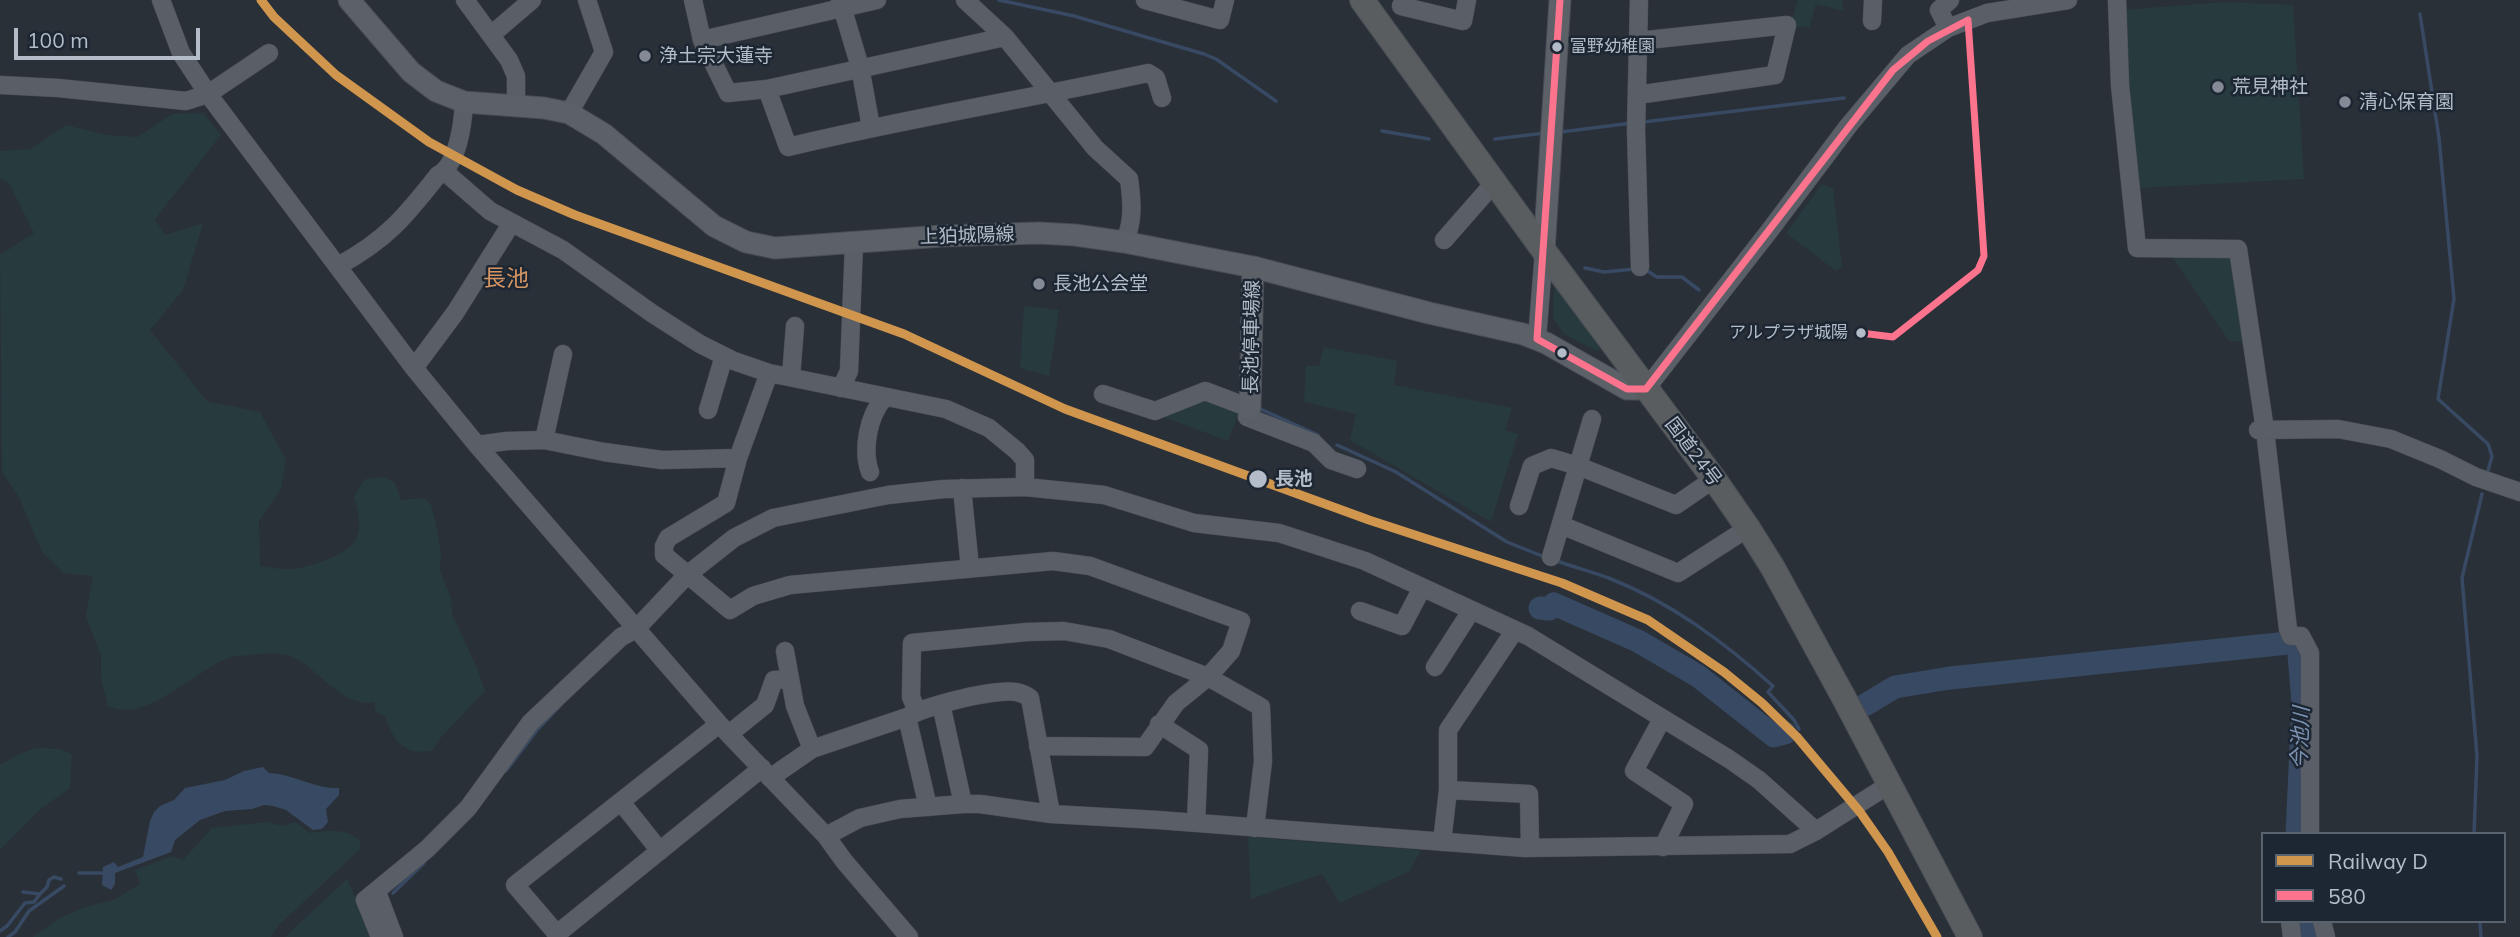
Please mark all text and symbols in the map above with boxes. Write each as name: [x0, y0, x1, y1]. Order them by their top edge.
scale bar: [18, 14, 203, 58]
text: 100 m: [27, 27, 89, 53]
place label: 富野幼稚園: [1570, 37, 1655, 57]
marker: 富野幼稚園: [1550, 40, 1564, 54]
place label: 浄土宗大蓮寺: [659, 45, 773, 67]
marker: 浄土宗大蓮寺: [637, 48, 653, 64]
place label: 荒見神社: [2232, 76, 2308, 98]
marker: 荒見神社: [2210, 79, 2226, 95]
place label: 清心保育園: [2359, 91, 2454, 113]
marker: 清心保育園: [2337, 94, 2353, 110]
street label: 上狛城陽線: [919, 223, 1015, 249]
district label: 長池: [483, 265, 529, 293]
place label: 長池公会堂: [1053, 273, 1148, 295]
marker: 長池公会堂: [1031, 276, 1047, 292]
street label: 長池停車場線: [1240, 280, 1264, 394]
place label: アルプラザ城陽: [1729, 323, 1848, 343]
marker: アルプラザ城陽: [1854, 326, 1868, 340]
unlabelled marker: [1555, 346, 1569, 360]
street label: 国道24号: [1660, 413, 1726, 491]
marker: 長池: [1247, 468, 1269, 490]
place label: 長池: [1275, 468, 1313, 490]
water label: 今池川: [2287, 706, 2315, 770]
legend: [2261, 832, 2506, 923]
text: Railway D: [2328, 848, 2428, 874]
text: 580: [2328, 883, 2366, 909]

